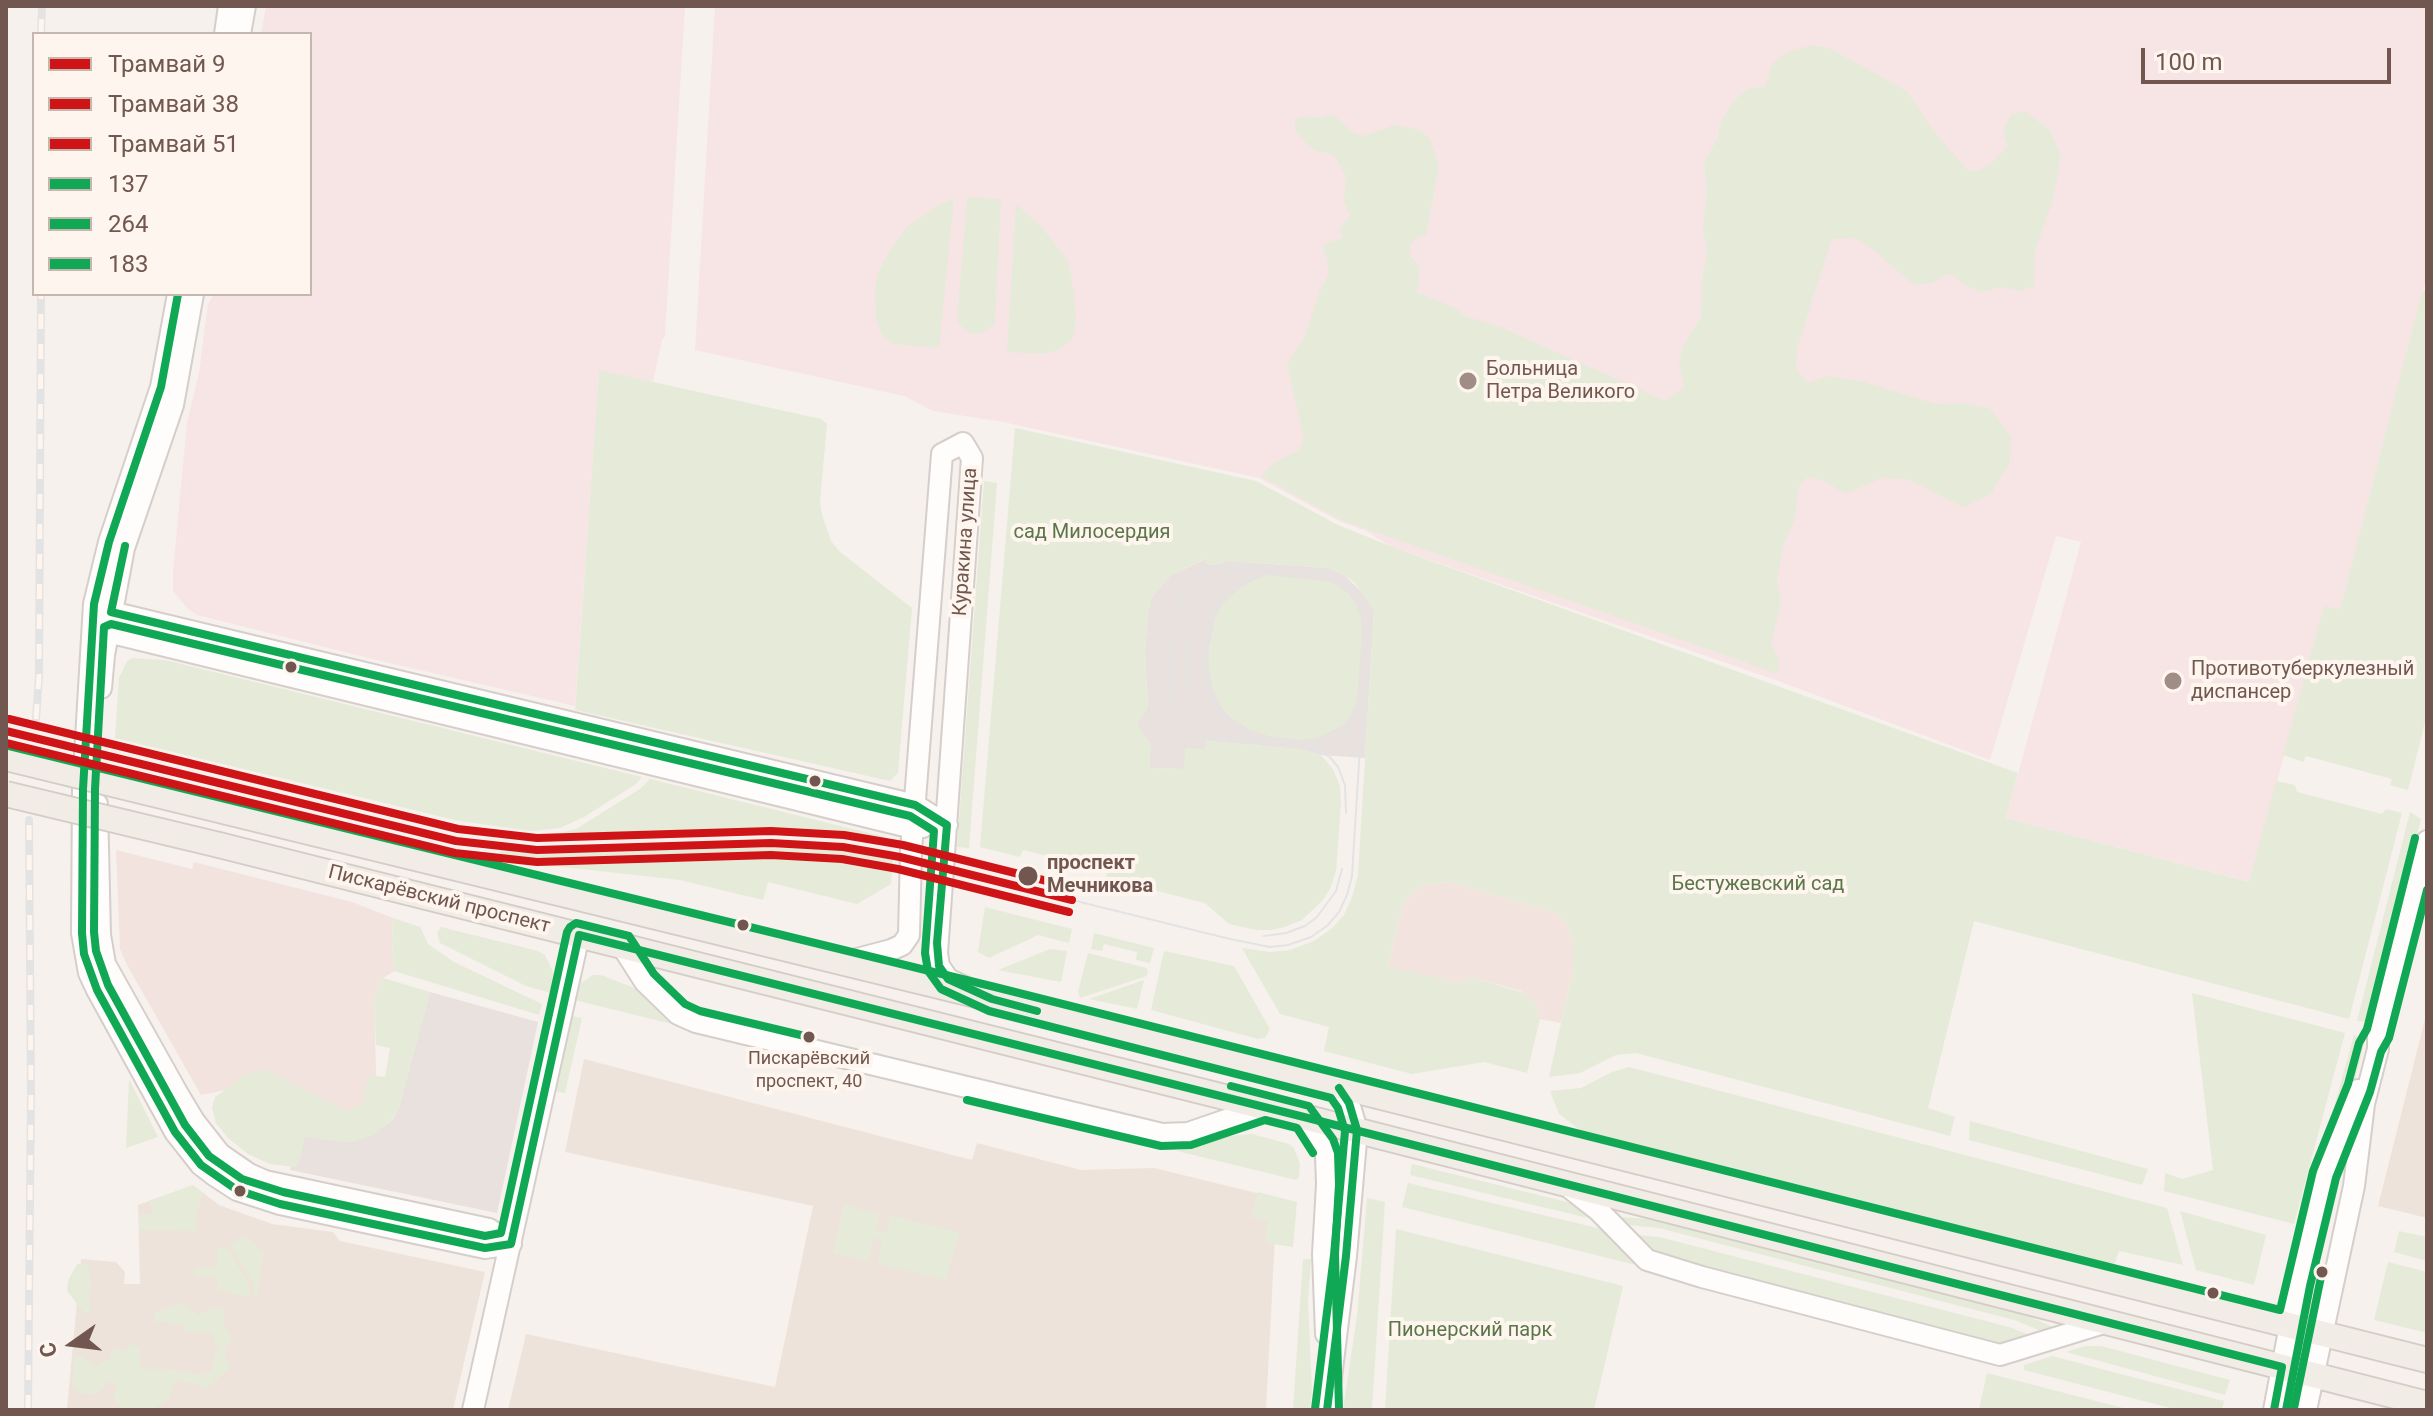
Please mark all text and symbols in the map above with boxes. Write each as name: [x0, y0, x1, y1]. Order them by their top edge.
legend: [32, 32, 312, 296]
scale bar: [2145, 32, 2395, 82]
text: 100 m: [2155, 48, 2222, 76]
text: Трамвай 9: [108, 50, 225, 78]
text: Трамвай 38: [108, 90, 239, 118]
text: Трамвай 51: [108, 130, 239, 158]
text: 137: [108, 170, 148, 198]
text: 264: [108, 210, 148, 238]
text: 183: [108, 250, 148, 278]
place label: Больница Петра Великого: [1486, 358, 1635, 405]
marker: Больница Петра Великого: [1457, 370, 1479, 392]
street label: Куракина улица: [949, 467, 983, 617]
park label: сад Милосердия: [1013, 521, 1171, 545]
place label: Противотуберкулезный диспансер: [2191, 658, 2414, 705]
unlabelled marker: [283, 659, 299, 675]
marker: Противотуберкулезный диспансер: [2162, 670, 2184, 692]
unlabelled marker: [807, 773, 823, 789]
place label: проспект Мечникова: [1047, 852, 1153, 899]
street label: Пискарёвский проспект: [326, 861, 552, 939]
marker: проспект Мечникова: [1016, 864, 1040, 888]
park label: Бестужевский сад: [1672, 873, 1844, 897]
unlabelled marker: [735, 917, 751, 933]
marker: Пискарёвский проспект, 40: [801, 1029, 817, 1045]
place label: Пискарёвский проспект, 40: [748, 1048, 870, 1090]
unlabelled marker: [232, 1183, 248, 1199]
unlabelled marker: [2314, 1264, 2330, 1280]
unlabelled marker: [2205, 1285, 2221, 1301]
north arrow: [32, 1304, 112, 1384]
park label: Пионерский парк: [1388, 1319, 1552, 1343]
text: С: [34, 1340, 62, 1360]

